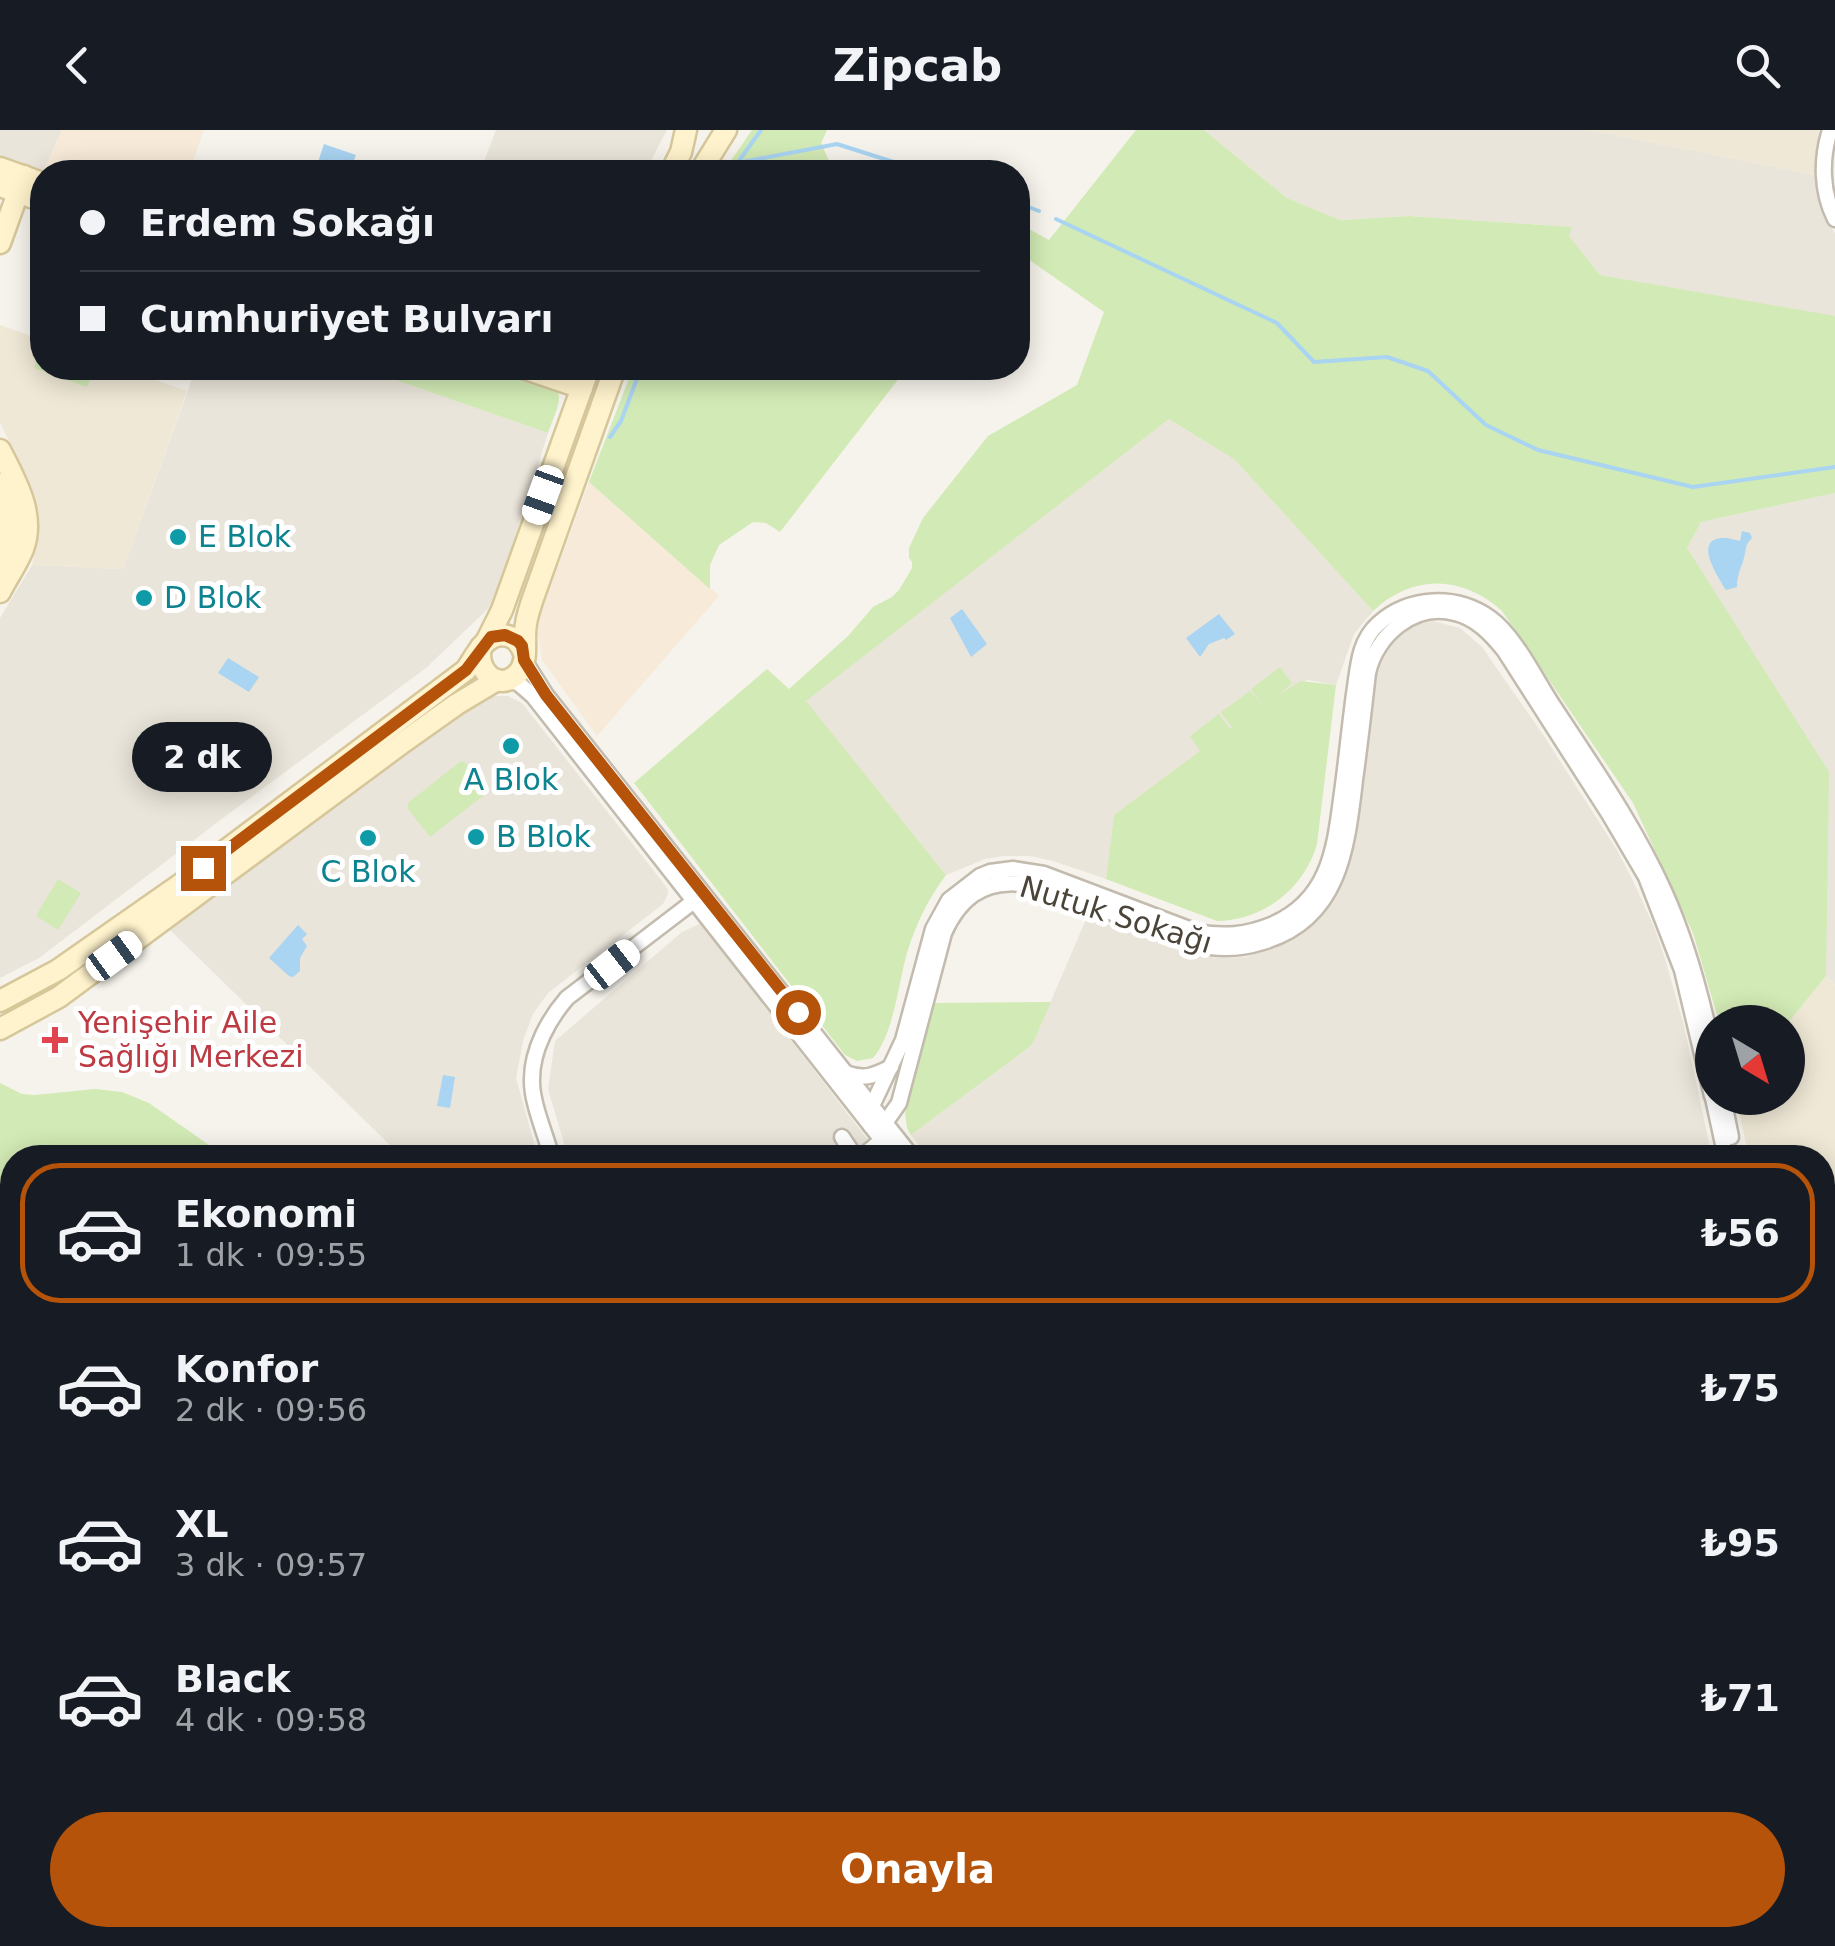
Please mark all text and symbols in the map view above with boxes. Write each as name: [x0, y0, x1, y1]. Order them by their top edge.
icon: back: [50, 38, 105, 93]
icon: search: [1730, 38, 1785, 93]
text: Zipcab: [833, 39, 1002, 92]
text: Erdem Sokağı: [140, 201, 435, 245]
text: Cumhuriyet Bulvarı: [140, 297, 554, 341]
car: [519, 462, 567, 528]
place label: E Blok: [198, 519, 292, 554]
marker: E Blok: [167, 526, 189, 548]
place label: D Blok: [164, 580, 262, 615]
marker: D Blok: [133, 587, 155, 609]
callout: 2 dk: [133, 723, 273, 793]
marker: A Blok: [500, 735, 522, 757]
text: 2 dk: [163, 738, 241, 776]
place label: A Blok: [464, 762, 559, 797]
place label: B Blok: [496, 819, 591, 854]
marker: B Blok: [465, 826, 487, 848]
marker: C Blok: [357, 827, 379, 849]
route end: [181, 846, 226, 891]
place label: C Blok: [320, 854, 416, 889]
street label: Nutuk Sokağı: [1016, 869, 1216, 960]
car: [81, 926, 147, 986]
car: [579, 935, 645, 995]
route start: [776, 990, 821, 1035]
place label: Yenişehir Aile Sağlığı Merkezi: [77, 1005, 304, 1074]
north arrow: [1695, 1005, 1805, 1115]
map controls: [1695, 1005, 1805, 1115]
marker: Yenişehir Aile Sağlığı Merkezi: [42, 1027, 68, 1053]
icon: car: [55, 1188, 145, 1278]
text: Ekonomi: [175, 1192, 357, 1236]
text: ₺56: [1701, 1211, 1780, 1255]
text: 1 dk · 09:55: [175, 1236, 367, 1274]
icon: car: [55, 1343, 145, 1433]
text: Konfor: [175, 1347, 318, 1391]
text: ₺75: [1701, 1366, 1780, 1410]
text: 2 dk · 09:56: [175, 1391, 367, 1429]
icon: car: [55, 1498, 145, 1588]
text: XL: [175, 1502, 229, 1546]
text: ₺95: [1701, 1521, 1780, 1565]
text: 3 dk · 09:57: [175, 1546, 367, 1584]
icon: car: [55, 1653, 145, 1743]
text: Black: [175, 1657, 290, 1701]
text: ₺71: [1701, 1676, 1780, 1720]
text: 4 dk · 09:58: [175, 1701, 367, 1739]
button: Onayla: [50, 1812, 1785, 1927]

